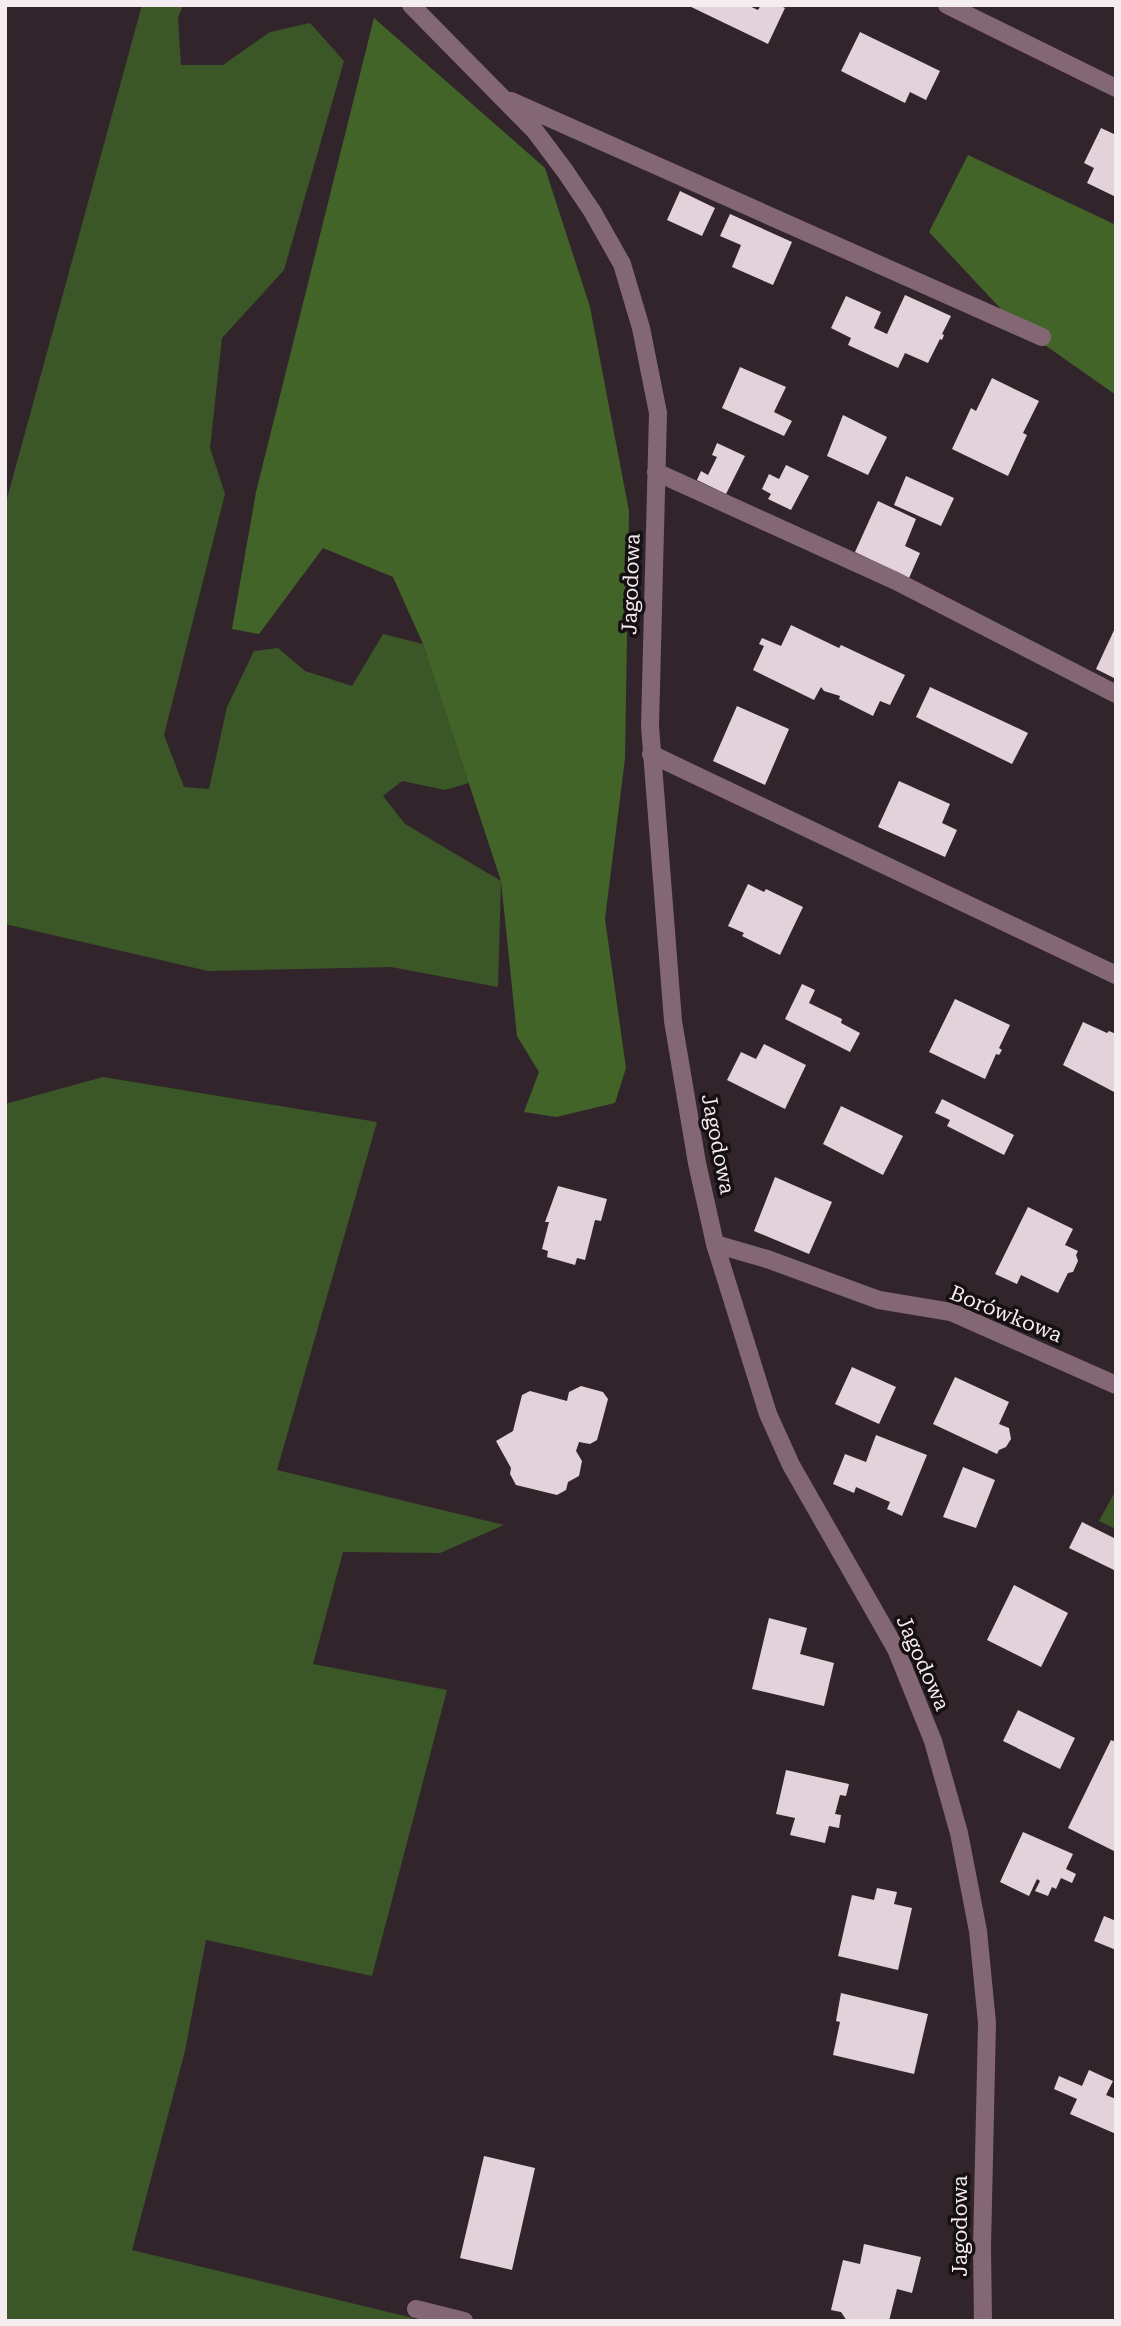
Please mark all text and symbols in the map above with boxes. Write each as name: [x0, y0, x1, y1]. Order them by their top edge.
street label: Jagodowa: [617, 532, 645, 635]
street label: Jagodowa: [697, 1092, 740, 1197]
street label: Borówkowa: [946, 1281, 1066, 1348]
street label: Jagodowa: [891, 1612, 955, 1715]
street label: Jagodowa: [948, 2175, 972, 2277]

